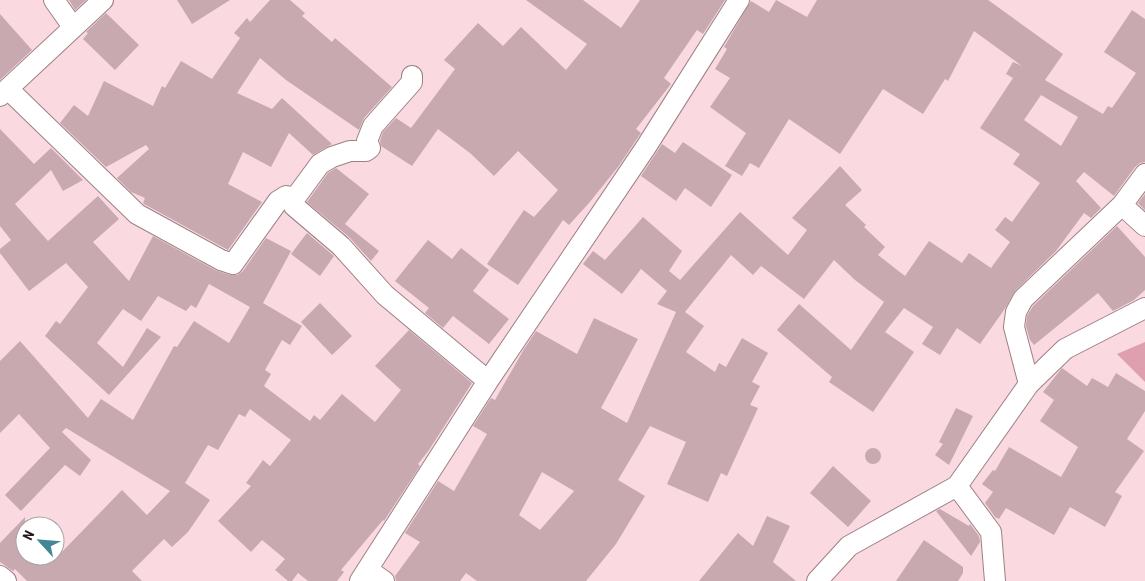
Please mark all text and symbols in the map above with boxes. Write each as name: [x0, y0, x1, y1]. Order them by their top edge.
north arrow: [15, 516, 65, 566]
text: N: [19, 528, 37, 543]

